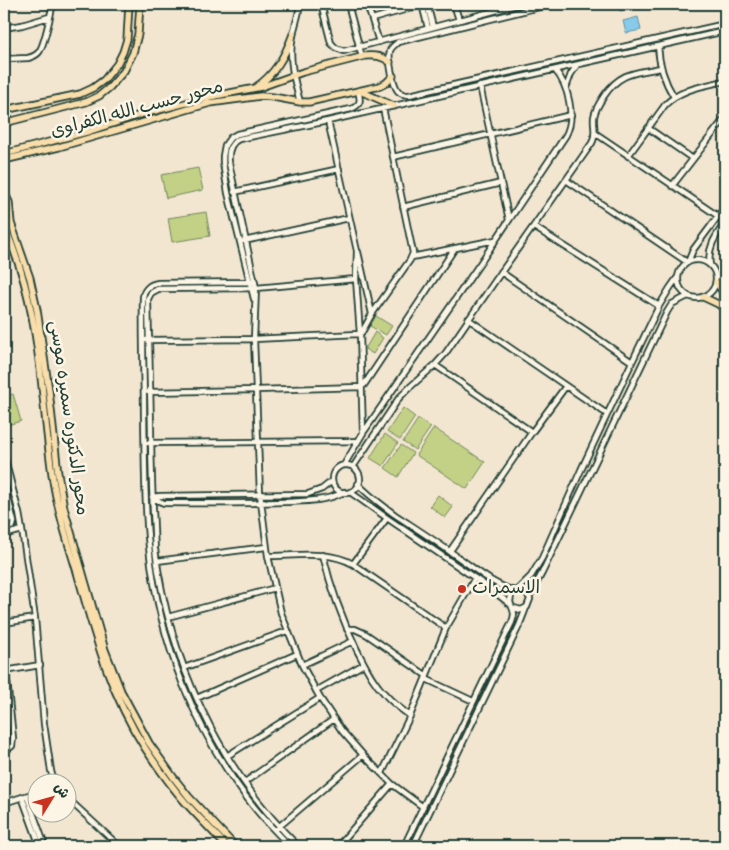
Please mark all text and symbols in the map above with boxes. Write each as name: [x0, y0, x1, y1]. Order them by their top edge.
street label: محور حسب الله الكفراوى: [48, 74, 226, 146]
street label: محور الدكتوره سميره موسى: [41, 319, 95, 517]
place label: الاسمرات: [472, 576, 540, 602]
marker: الاسمرات: [456, 583, 468, 595]
north arrow: [28, 772, 78, 822]
text: ش: [48, 779, 74, 804]

